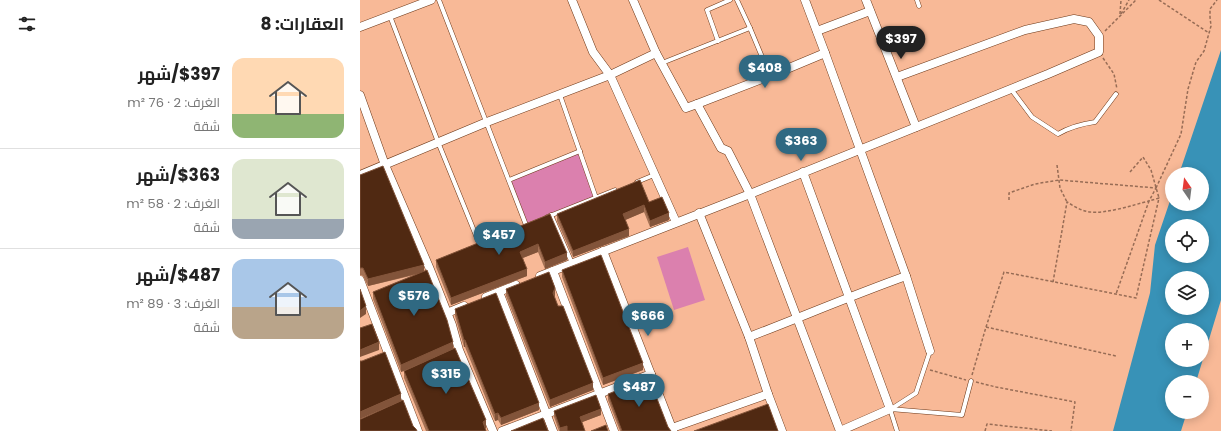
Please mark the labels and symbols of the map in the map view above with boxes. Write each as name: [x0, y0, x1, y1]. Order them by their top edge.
pin: $397: [877, 26, 925, 60]
pin: $408: [741, 55, 789, 89]
pin: $363: [777, 128, 825, 162]
north arrow: [1165, 167, 1209, 211]
pin: $457: [475, 222, 523, 256]
pin: $576: [390, 283, 438, 317]
pin: $666: [624, 303, 672, 337]
pin: $315: [422, 361, 470, 395]
pin: $487: [615, 374, 663, 408]

